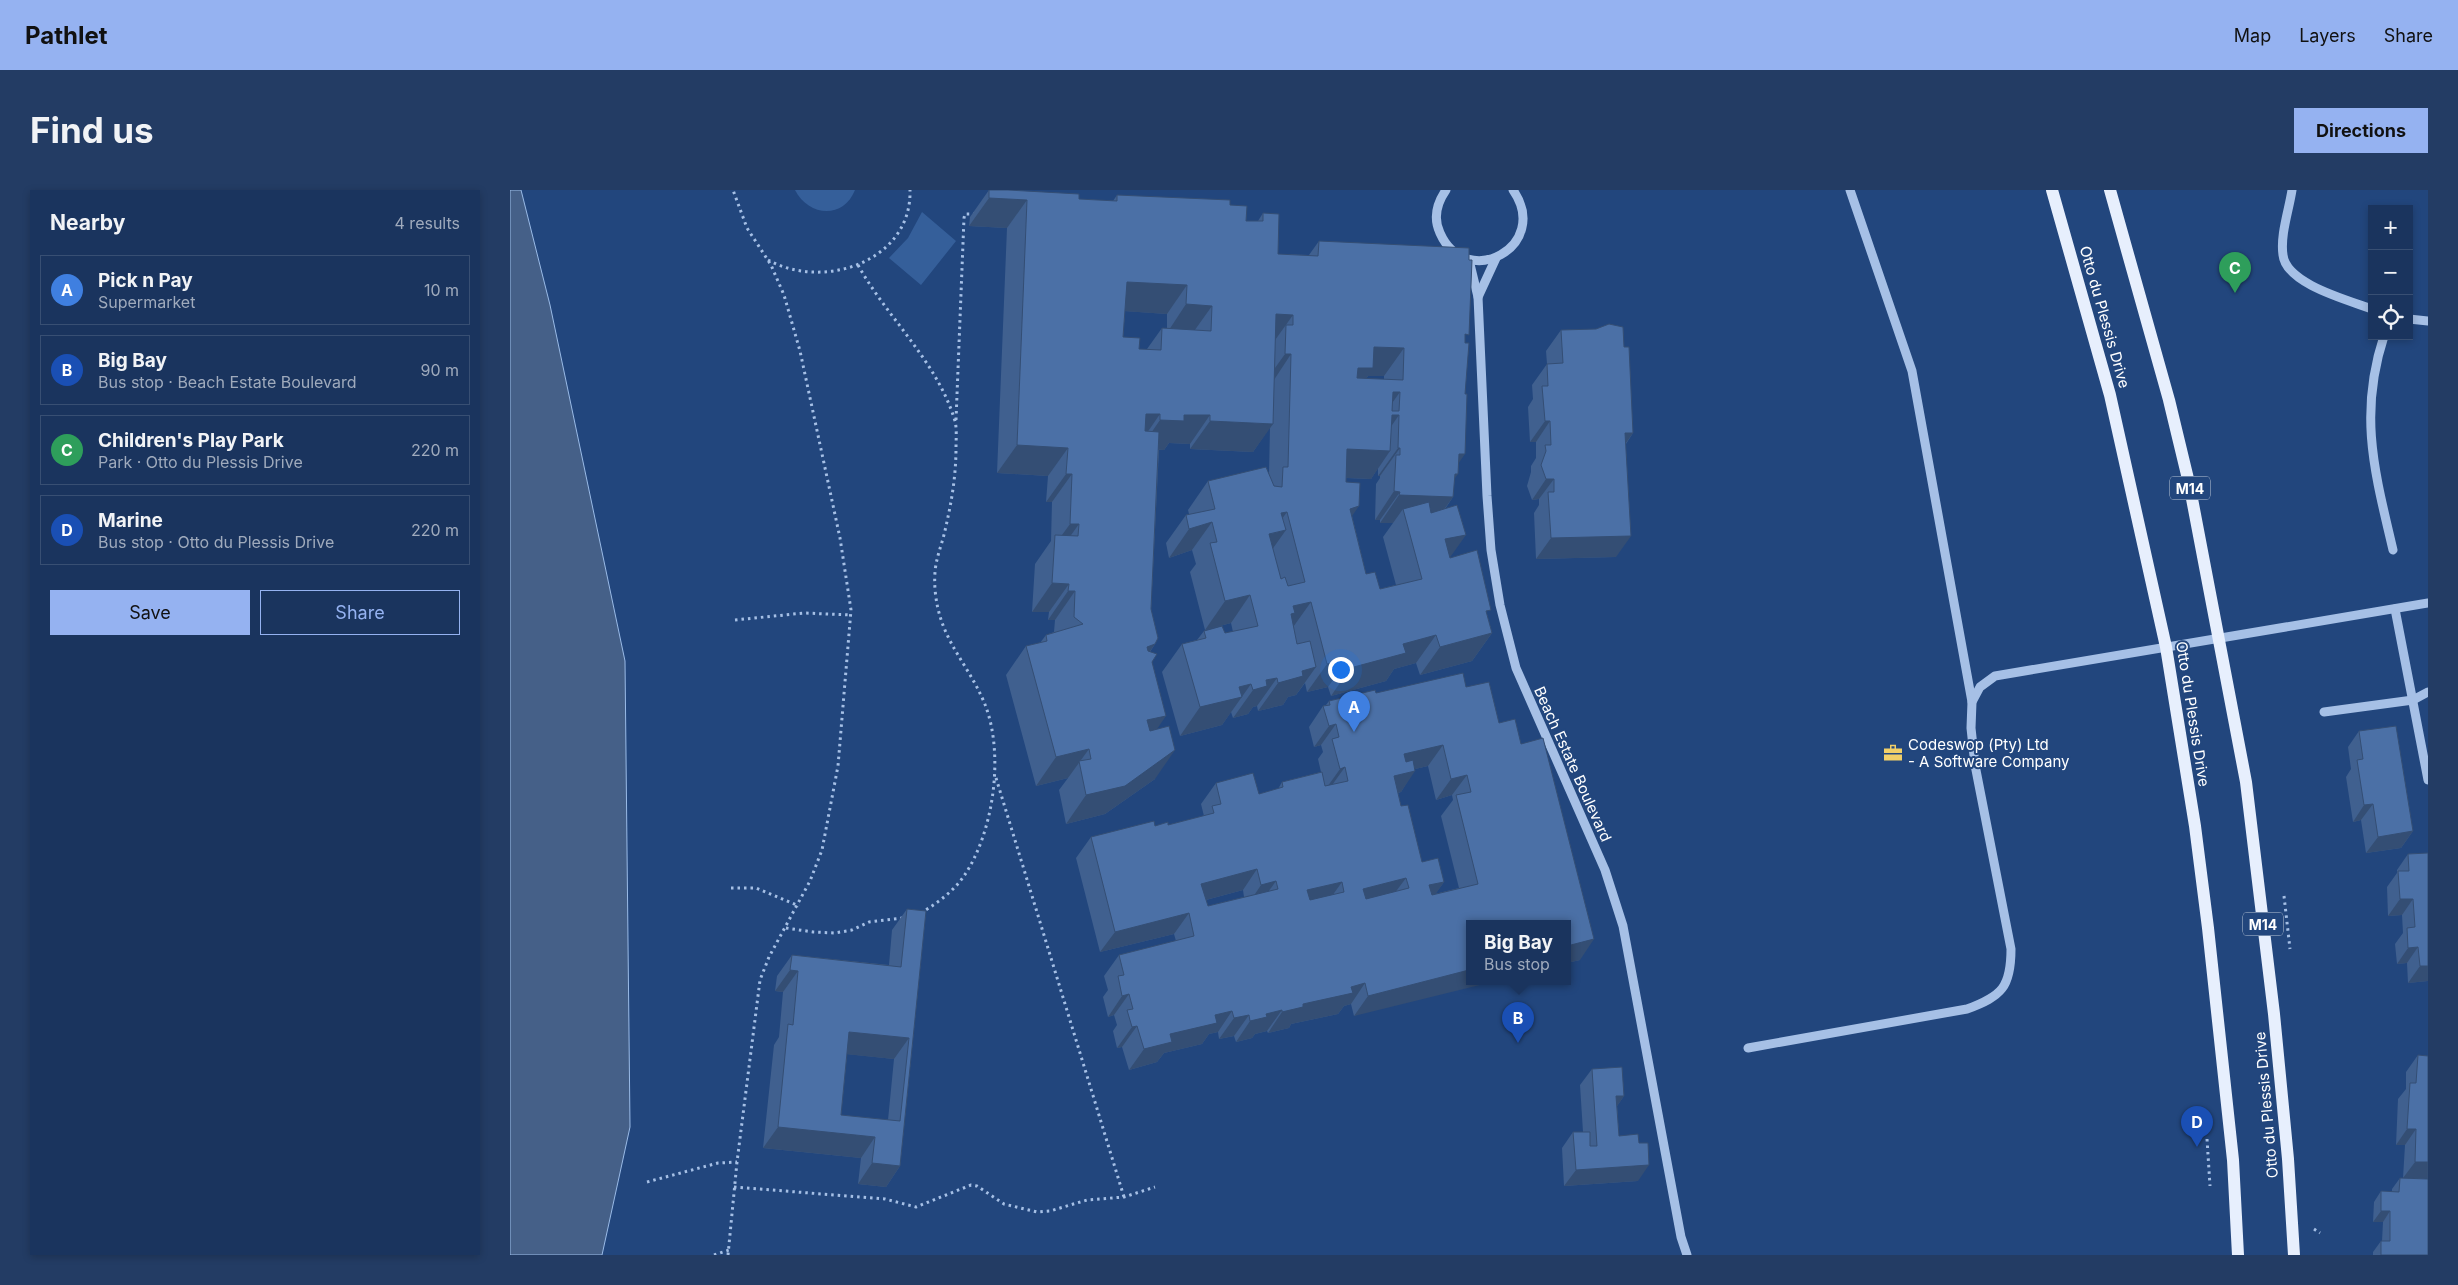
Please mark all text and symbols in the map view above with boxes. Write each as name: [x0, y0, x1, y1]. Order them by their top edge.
text: Pathlet: [25, 21, 108, 50]
text: Map: [2234, 25, 2271, 46]
text: Layers: [2299, 25, 2356, 46]
text: Share: [2384, 25, 2433, 46]
button: Directions: [2294, 108, 2428, 153]
text: Find us: [30, 109, 154, 151]
map controls: [2368, 205, 2413, 340]
button: +: [2368, 205, 2413, 250]
text: Nearby: [50, 210, 125, 235]
text: 4 results: [395, 213, 460, 233]
street label: Otto du Plessis Drive: [2076, 244, 2134, 390]
button: −: [2368, 250, 2413, 295]
pin: C: [2219, 252, 2251, 293]
text: Pick n Pay: [98, 269, 193, 292]
text: A: [61, 280, 73, 300]
text: 10 m: [424, 280, 459, 300]
text: Supermarket: [98, 292, 195, 312]
button: locate: [2368, 295, 2413, 340]
text: Big Bay: [98, 349, 167, 372]
text: B: [62, 360, 72, 380]
text: 90 m: [420, 360, 459, 380]
text: Bus stop · Beach Estate Boulevard: [98, 372, 357, 392]
text: Children's Play Park: [98, 429, 284, 452]
text: C: [61, 440, 73, 460]
text: 220 m: [411, 440, 459, 460]
text: Park · Otto du Plessis Drive: [98, 452, 303, 472]
road number: M14: [2170, 476, 2210, 500]
text: Marine: [98, 509, 163, 532]
text: D: [61, 520, 73, 540]
text: 220 m: [411, 520, 459, 540]
text: Bus stop · Otto du Plessis Drive: [98, 532, 334, 552]
button: Save: [50, 590, 250, 635]
button: Share: [260, 590, 460, 635]
street label: Otto du Plessis Drive: [2172, 640, 2214, 788]
your location: [1328, 657, 1354, 683]
street label: Beach Estate Boulevard: [1530, 683, 1616, 845]
pin: A: [1338, 691, 1370, 732]
place label: Codeswop (Pty) Ltd - A Software Company: [1908, 735, 2070, 771]
office icon: Codeswop (Pty) Ltd - A Software Company: [1882, 742, 1904, 764]
road number: M14: [2243, 912, 2283, 936]
popup: [1466, 920, 1571, 985]
text: Big Bay: [1484, 931, 1553, 954]
text: Bus stop: [1484, 954, 1550, 974]
pin: B: [1502, 1002, 1534, 1043]
street label: Otto du Plessis Drive: [2250, 1031, 2282, 1179]
pin: D: [2181, 1106, 2213, 1147]

